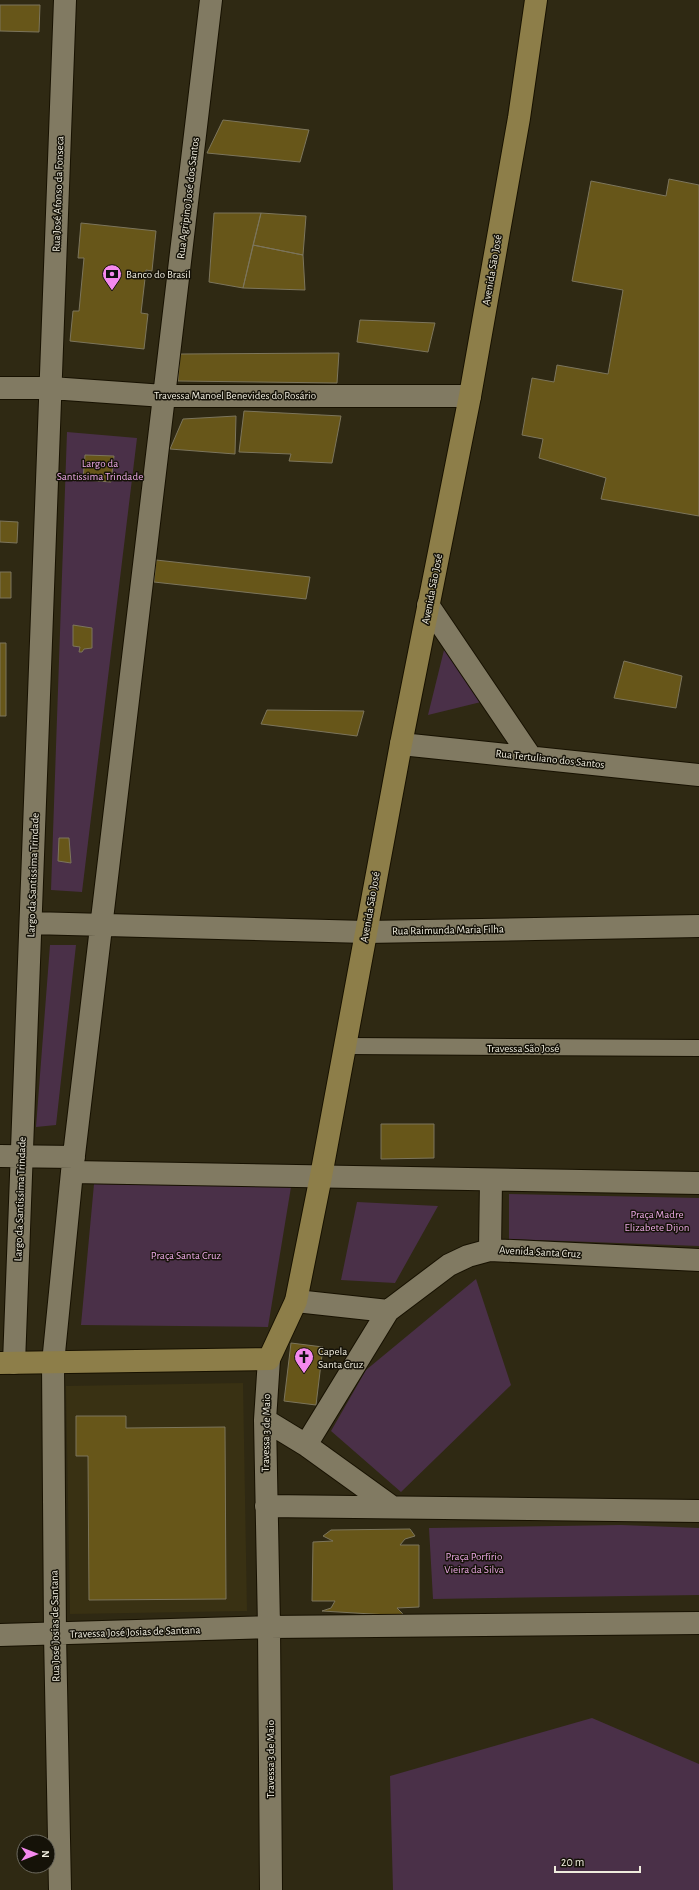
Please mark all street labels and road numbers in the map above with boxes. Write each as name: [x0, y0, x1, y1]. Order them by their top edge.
street label: Rua José Afonso da Fonseca: [50, 136, 66, 252]
street label: Rua Agripino José dos Santos: [175, 137, 201, 259]
street label: Avenida São José: [480, 234, 504, 306]
street label: Travessa Manoel Benevides do Rosário: [154, 390, 316, 401]
street label: Avenida São José: [420, 553, 444, 625]
street label: Rua Tertuliano dos Santos: [495, 748, 605, 770]
street label: Largo da Santissima Trindade: [25, 813, 41, 937]
street label: Avenida São José: [358, 871, 382, 943]
street label: Rua Raimunda Maria Filha: [392, 924, 504, 936]
street label: Travessa São José: [487, 1043, 559, 1054]
street label: Largo da Santissima Trindade: [12, 1137, 28, 1261]
street label: Avenida Santa Cruz: [499, 1244, 582, 1260]
street label: Travessa 3 de Maio: [260, 1394, 272, 1472]
street label: Rua José Josias de Santana: [49, 1570, 61, 1682]
street label: Travessa José Josias de Santana: [69, 1624, 201, 1640]
street label: Travessa 3 de Maio: [265, 1720, 276, 1798]

